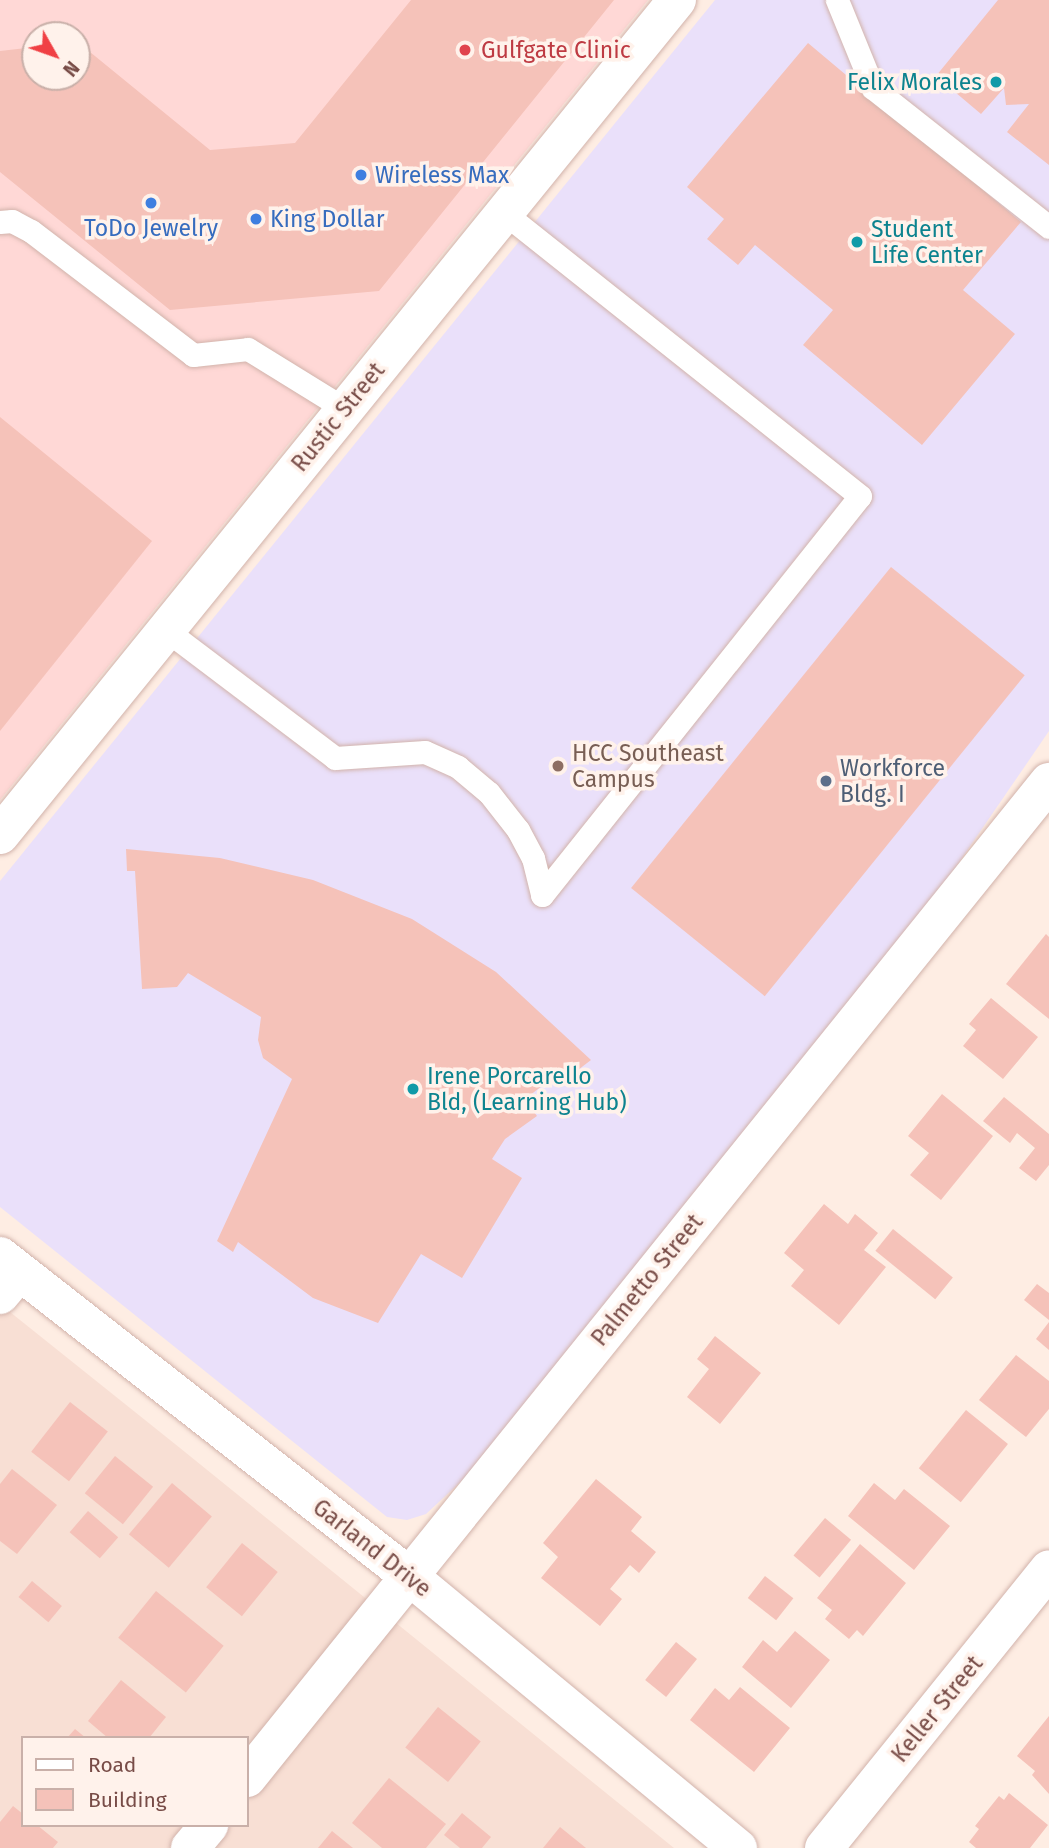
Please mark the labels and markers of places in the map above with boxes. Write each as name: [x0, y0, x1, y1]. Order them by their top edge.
place label: Gulfgate Clinic: [481, 36, 631, 64]
marker: Gulfgate Clinic: [455, 40, 475, 60]
place label: Felix Morales: [847, 68, 982, 96]
marker: Felix Morales: [988, 74, 1004, 90]
place label: Wireless Max: [375, 161, 509, 189]
marker: Wireless Max: [353, 167, 369, 183]
marker: ToDo Jewelry: [143, 195, 159, 211]
place label: King Dollar: [270, 205, 385, 233]
marker: King Dollar: [248, 211, 264, 227]
place label: ToDo Jewelry: [84, 214, 218, 242]
place label: Student Life Center: [871, 215, 983, 269]
marker: Student Life Center: [849, 234, 865, 250]
place label: HCC Southeast Campus: [572, 739, 724, 793]
place label: Workforce Bldg. I: [840, 754, 945, 808]
marker: HCC Southeast Campus: [550, 758, 566, 774]
marker: Workforce Bldg. I: [818, 773, 834, 789]
place label: Irene Porcarello Bld, (Learning Hub): [427, 1062, 627, 1116]
marker: Irene Porcarello Bld, (Learning Hub): [405, 1081, 421, 1097]

